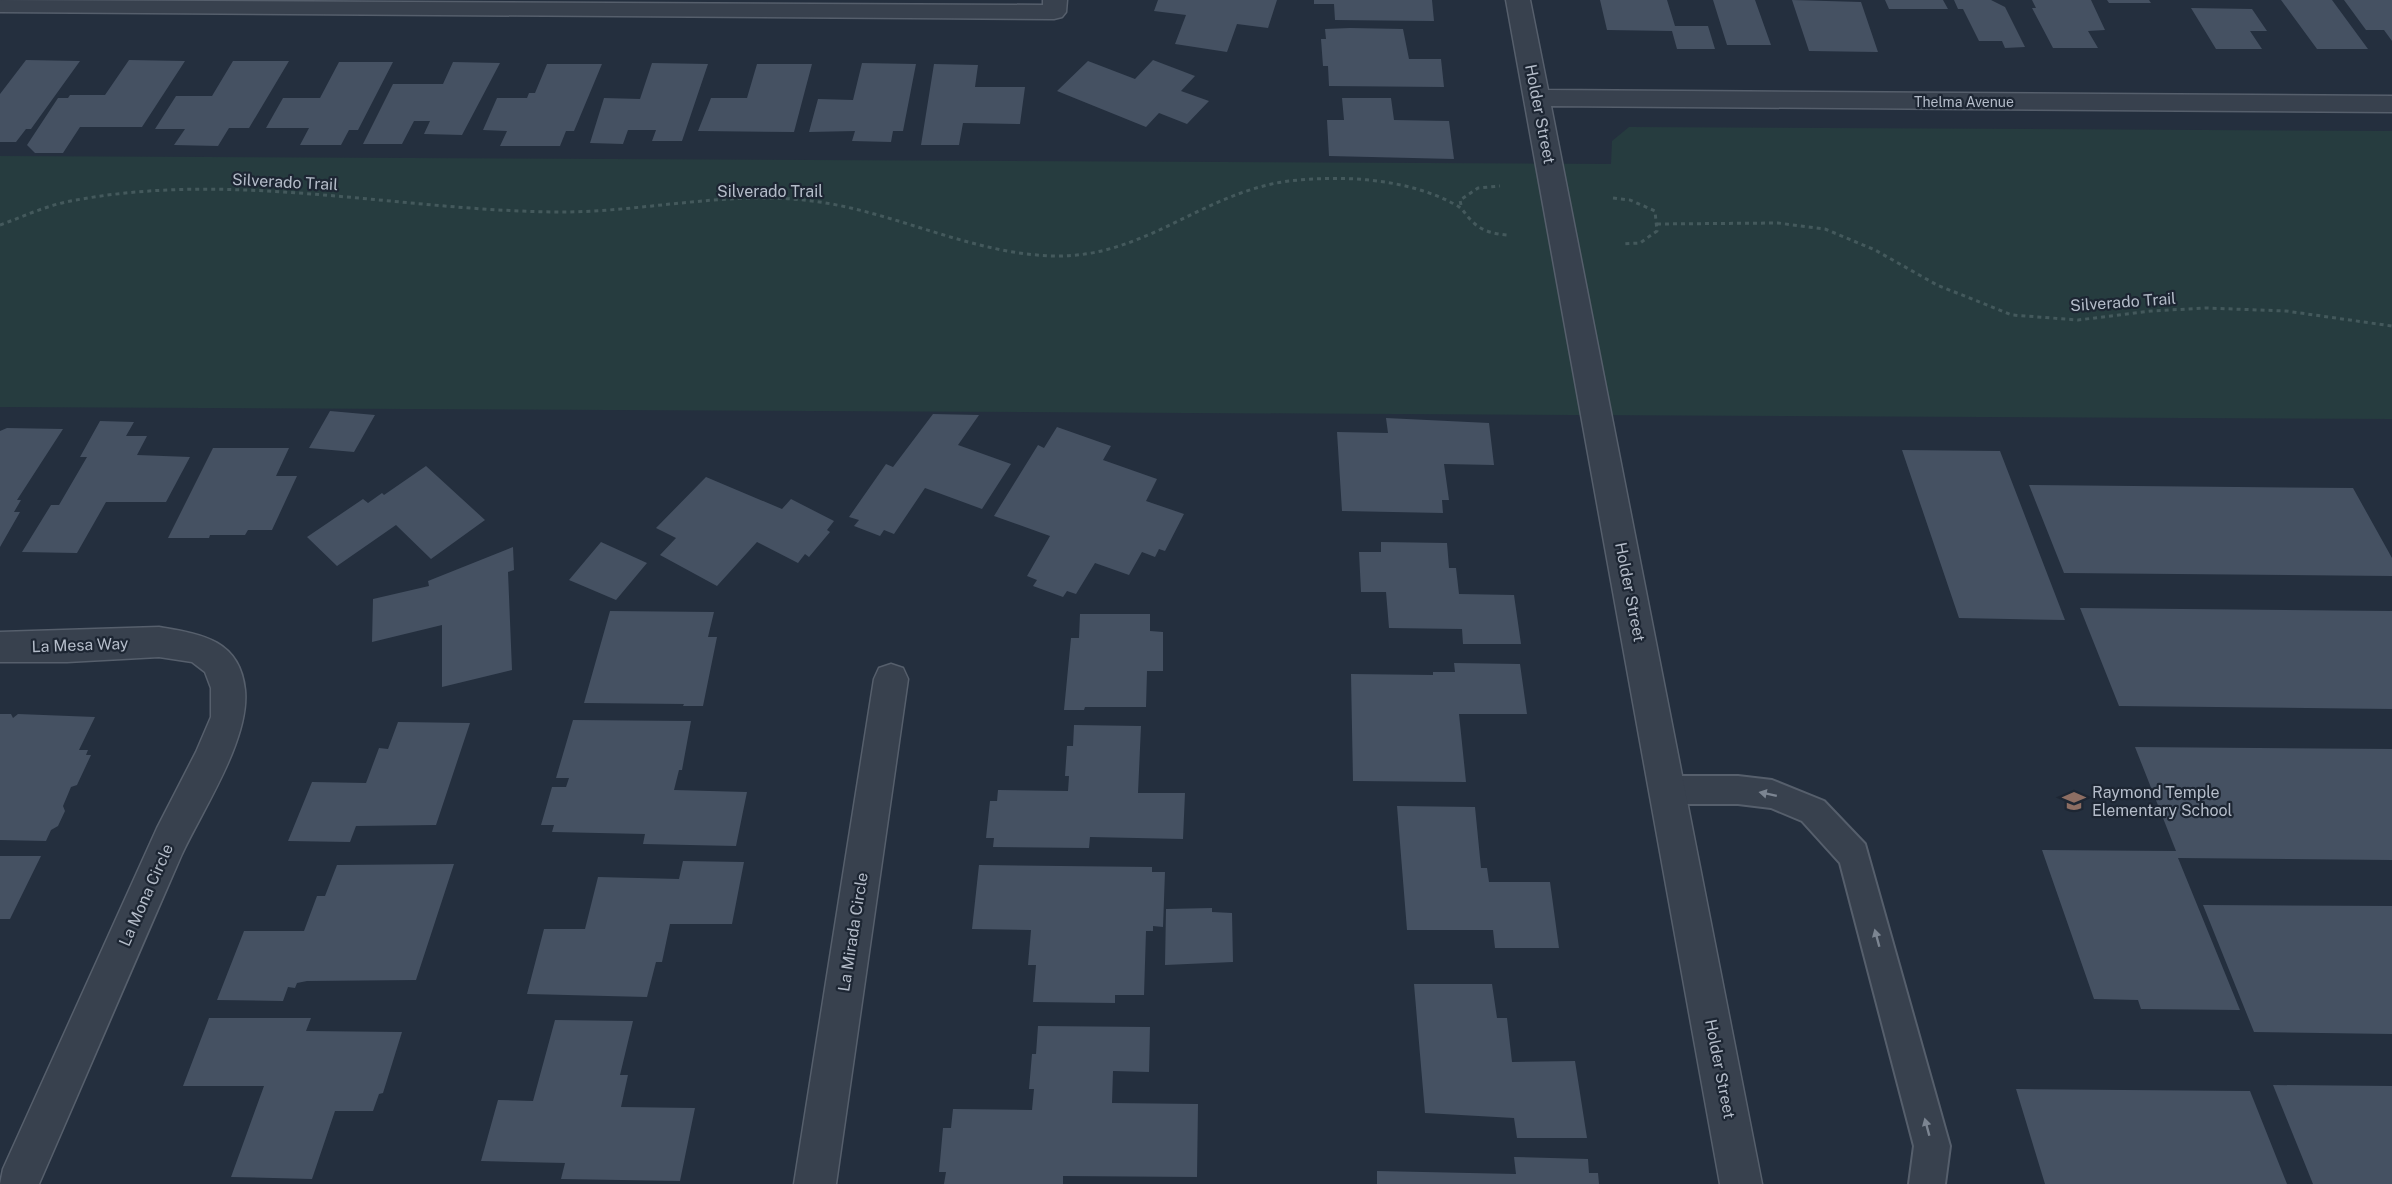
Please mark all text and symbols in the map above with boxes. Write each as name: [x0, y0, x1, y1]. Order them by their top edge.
street label: Holder Street: [1521, 63, 1559, 165]
street label: Thelma Avenue: [1914, 94, 2014, 110]
street label: Silverado Trail: [231, 170, 339, 194]
street label: Silverado Trail: [717, 182, 823, 201]
street label: Silverado Trail: [2069, 289, 2177, 315]
street label: Holder Street: [1611, 541, 1649, 643]
street label: La Mesa Way: [31, 634, 129, 656]
place label: Raymond Temple Elementary School: [2092, 783, 2233, 820]
school or university icon: Raymond Temple Elementary School: [2061, 788, 2087, 814]
one-way arrow: [1759, 789, 1777, 799]
street label: La Mona Circle: [115, 841, 177, 949]
street label: La Mirada Circle: [834, 871, 872, 993]
one-way arrow: [1871, 929, 1881, 947]
street label: Holder Street: [1701, 1018, 1739, 1120]
one-way arrow: [1921, 1117, 1931, 1136]

